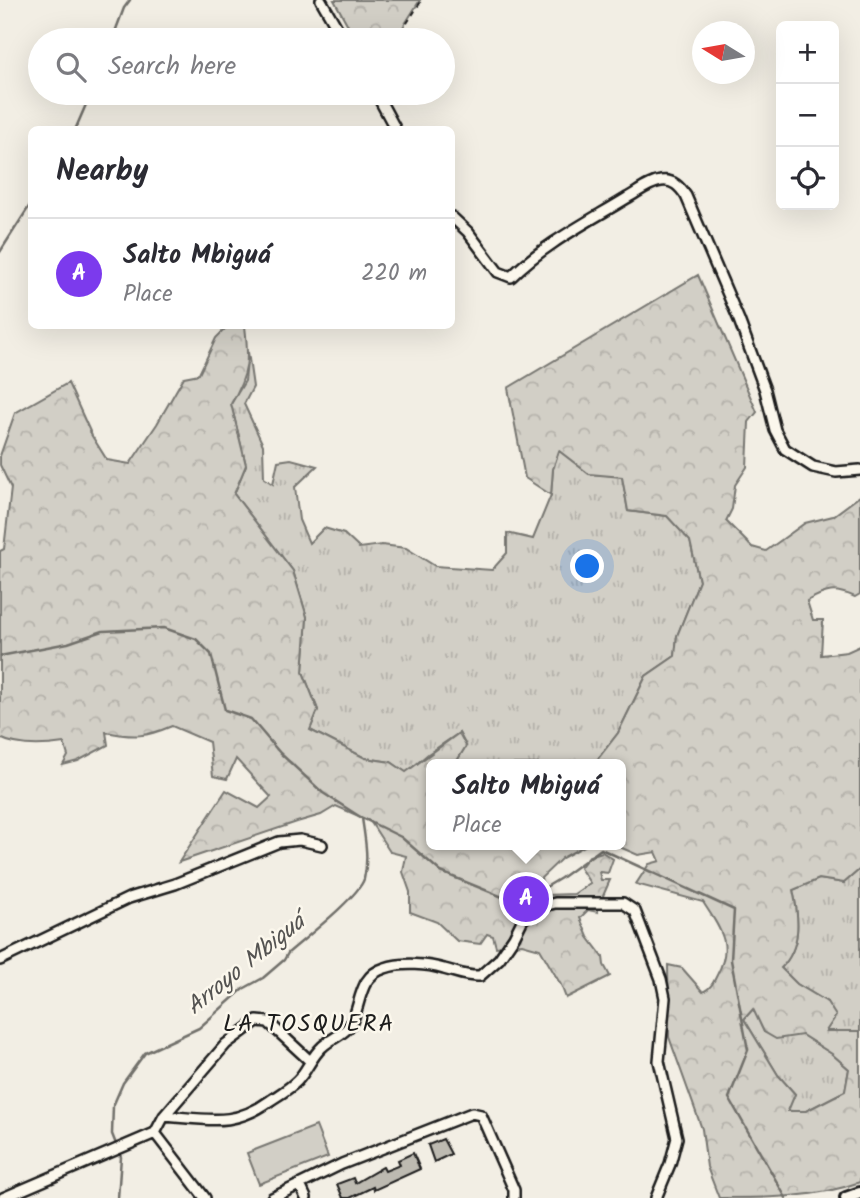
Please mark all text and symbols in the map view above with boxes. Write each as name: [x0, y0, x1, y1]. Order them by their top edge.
north arrow: [692, 21, 755, 84]
map controls: [776, 21, 839, 210]
button: +: [776, 21, 839, 84]
search box: [28, 28, 455, 105]
text: Search here: [108, 46, 236, 88]
icon: search: [52, 48, 90, 86]
button: −: [776, 84, 839, 147]
button: locate: [776, 147, 839, 210]
text: Nearby: [56, 148, 148, 196]
text: Salto Mbiguá: [123, 235, 271, 277]
text: A: [72, 256, 86, 292]
text: 220 m: [361, 256, 427, 292]
text: Place: [123, 277, 173, 313]
your location: [570, 549, 604, 583]
popup: [426, 759, 626, 850]
text: Salto Mbiguá: [452, 766, 600, 808]
text: Place: [452, 808, 502, 844]
pin: A: [503, 873, 549, 925]
water label: Arroyo Mbiguá: [178, 900, 320, 1026]
district label: LA TOSQUERA: [223, 1005, 395, 1044]

